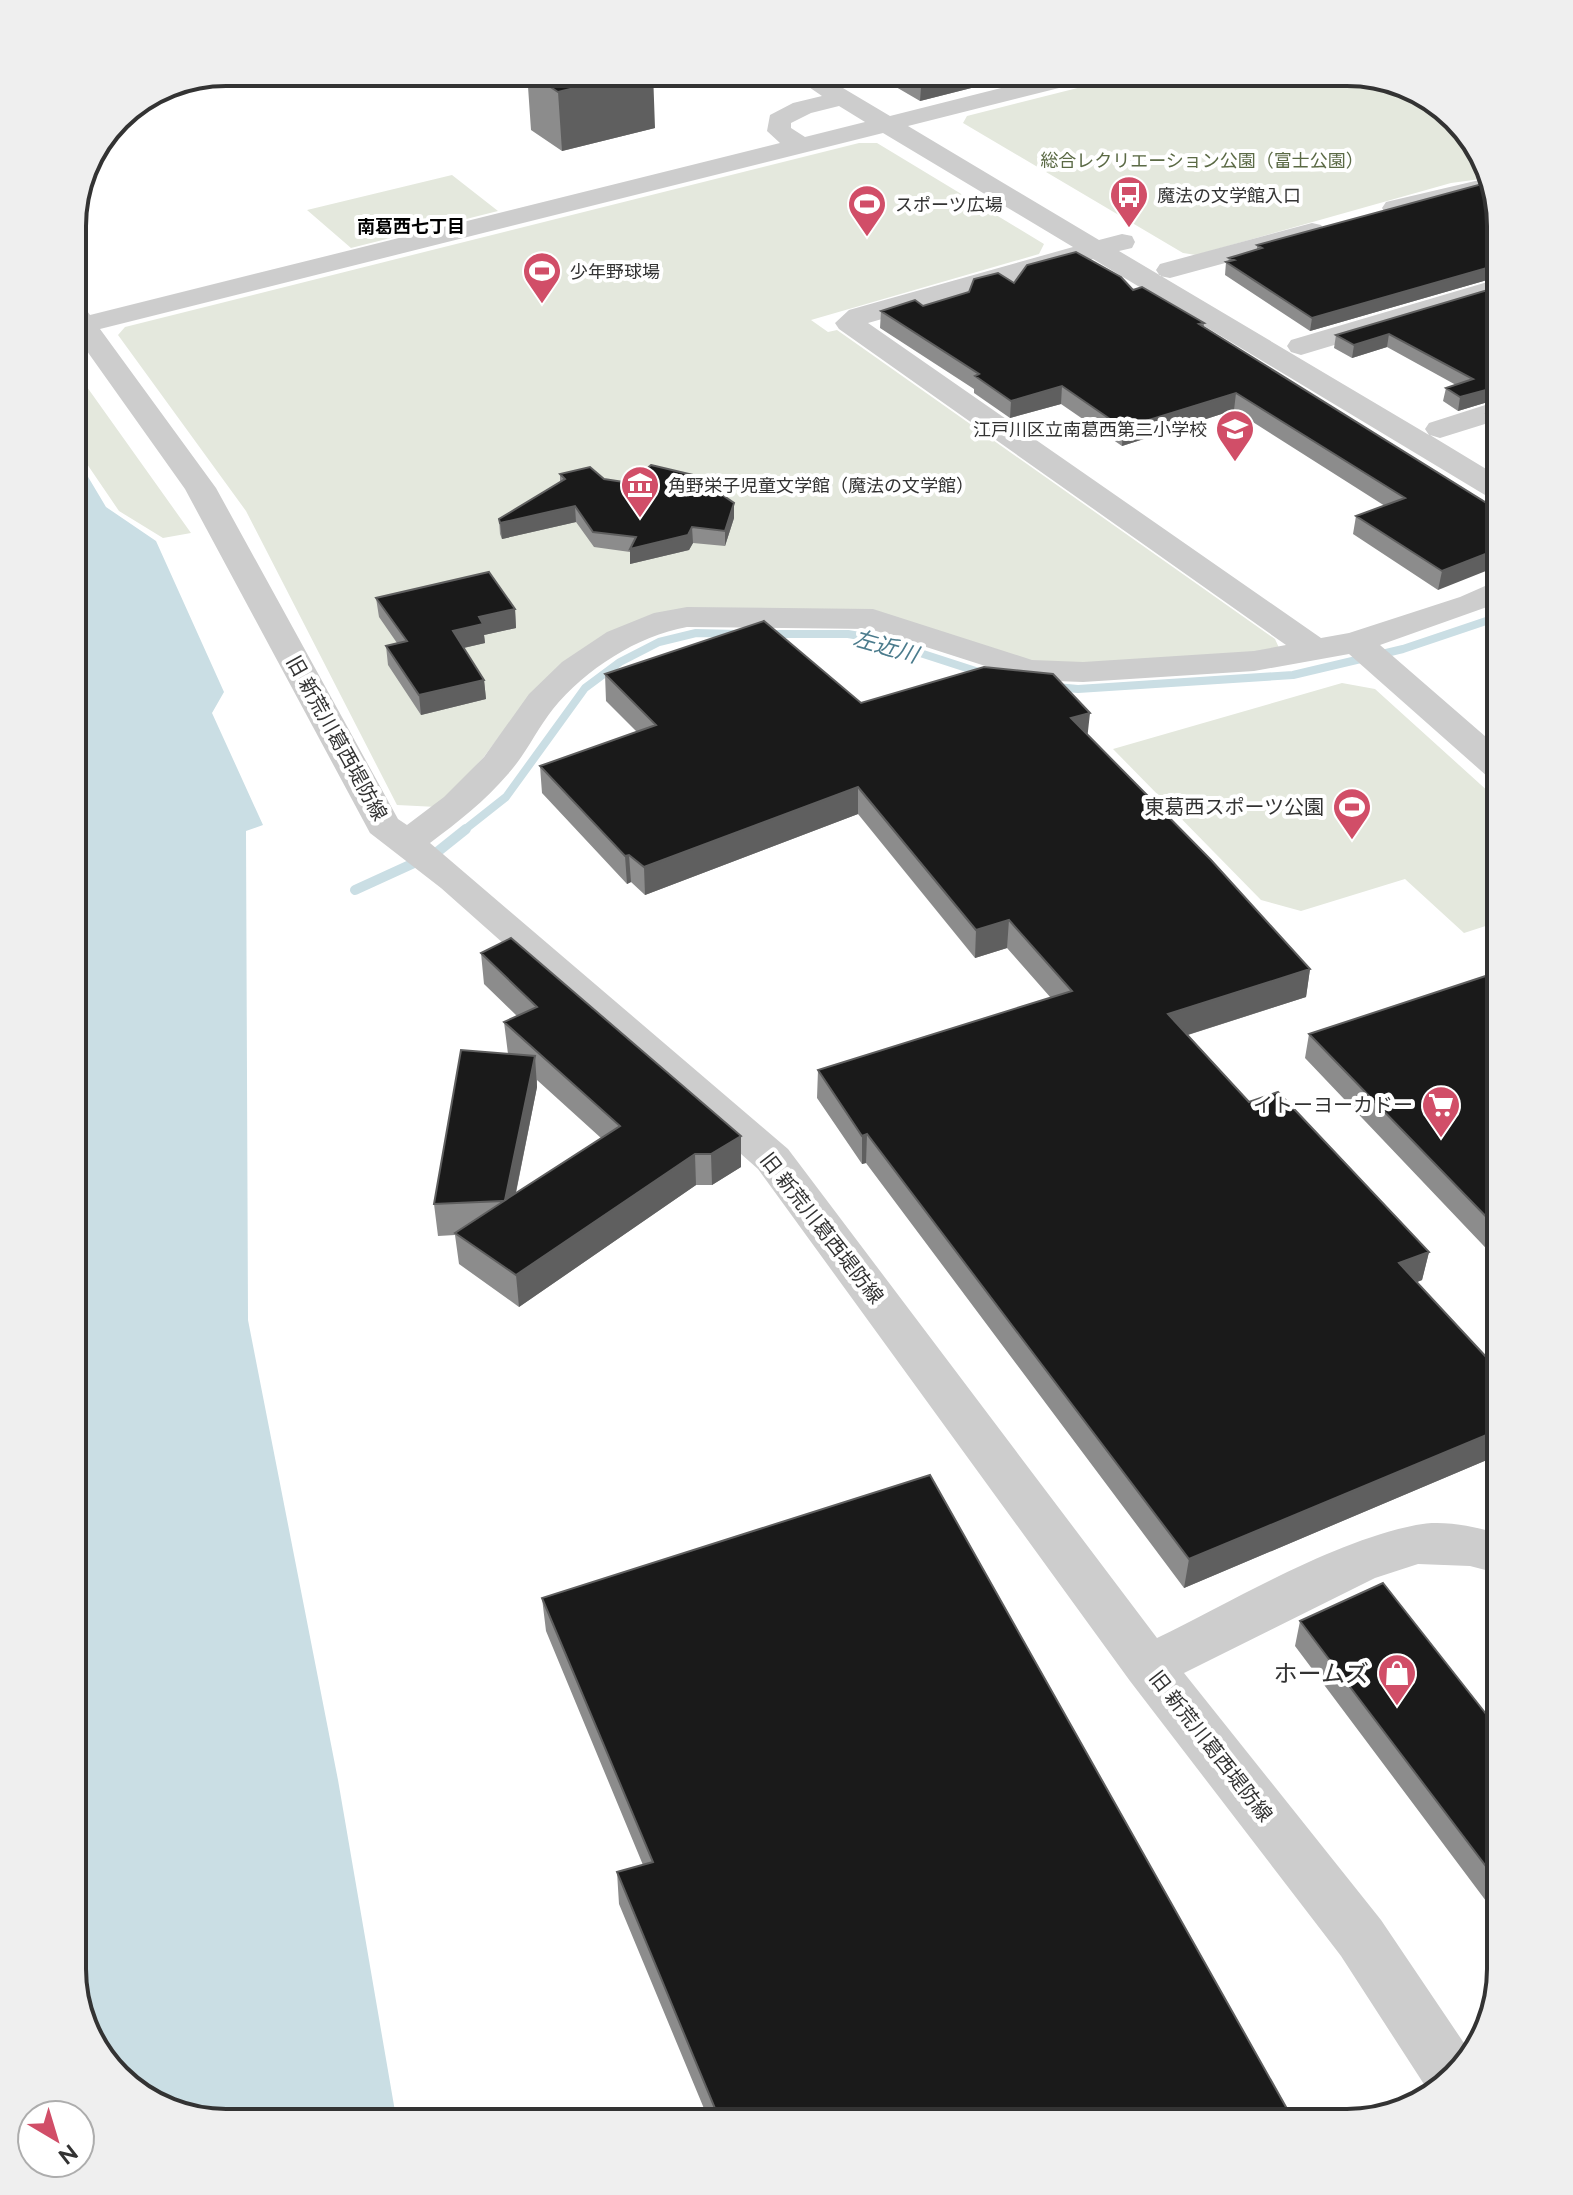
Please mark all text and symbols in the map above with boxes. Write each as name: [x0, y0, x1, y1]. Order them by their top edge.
park label: 総合レクリエーション公園（富士公園）: [1040, 150, 1364, 171]
bus stop icon: 魔法の文学館入口: [1108, 174, 1150, 229]
sports icon: スポーツ広場: [846, 183, 888, 238]
place label: 魔法の文学館入口: [1157, 185, 1301, 206]
place label: スポーツ広場: [895, 194, 1003, 215]
district label: 南葛西七丁目: [357, 216, 465, 237]
sports icon: 少年野球場: [521, 250, 563, 305]
place label: 少年野球場: [570, 261, 660, 282]
school or university icon: 江戸川区立南葛西第二小学校: [1214, 408, 1256, 463]
place label: 江戸川区立南葛西第二小学校: [973, 419, 1207, 440]
museum icon: 角野栄子児童文学館（魔法の文学館）: [619, 464, 661, 519]
place label: 角野栄子児童文学館（魔法の文学館）: [668, 475, 974, 496]
water label: 左近川: [851, 624, 923, 668]
street label: 旧 新荒川葛西堤防線: [282, 651, 392, 825]
sports icon: 東葛西スポーツ公園: [1331, 786, 1373, 841]
place label: 東葛西スポーツ公園: [1144, 795, 1324, 819]
supermarket icon: イトーヨーカドー: [1420, 1084, 1462, 1139]
place label: イトーヨーカドー: [1253, 1093, 1413, 1117]
street label: 旧 新荒川葛西堤防線: [756, 1148, 888, 1308]
shop icon: ホームズ: [1376, 1652, 1418, 1707]
place label: ホームズ: [1274, 1659, 1369, 1688]
street label: 旧 新荒川葛西堤防線: [1145, 1666, 1277, 1826]
north arrow: [16, 2099, 96, 2179]
text: N: [54, 2139, 83, 2170]

